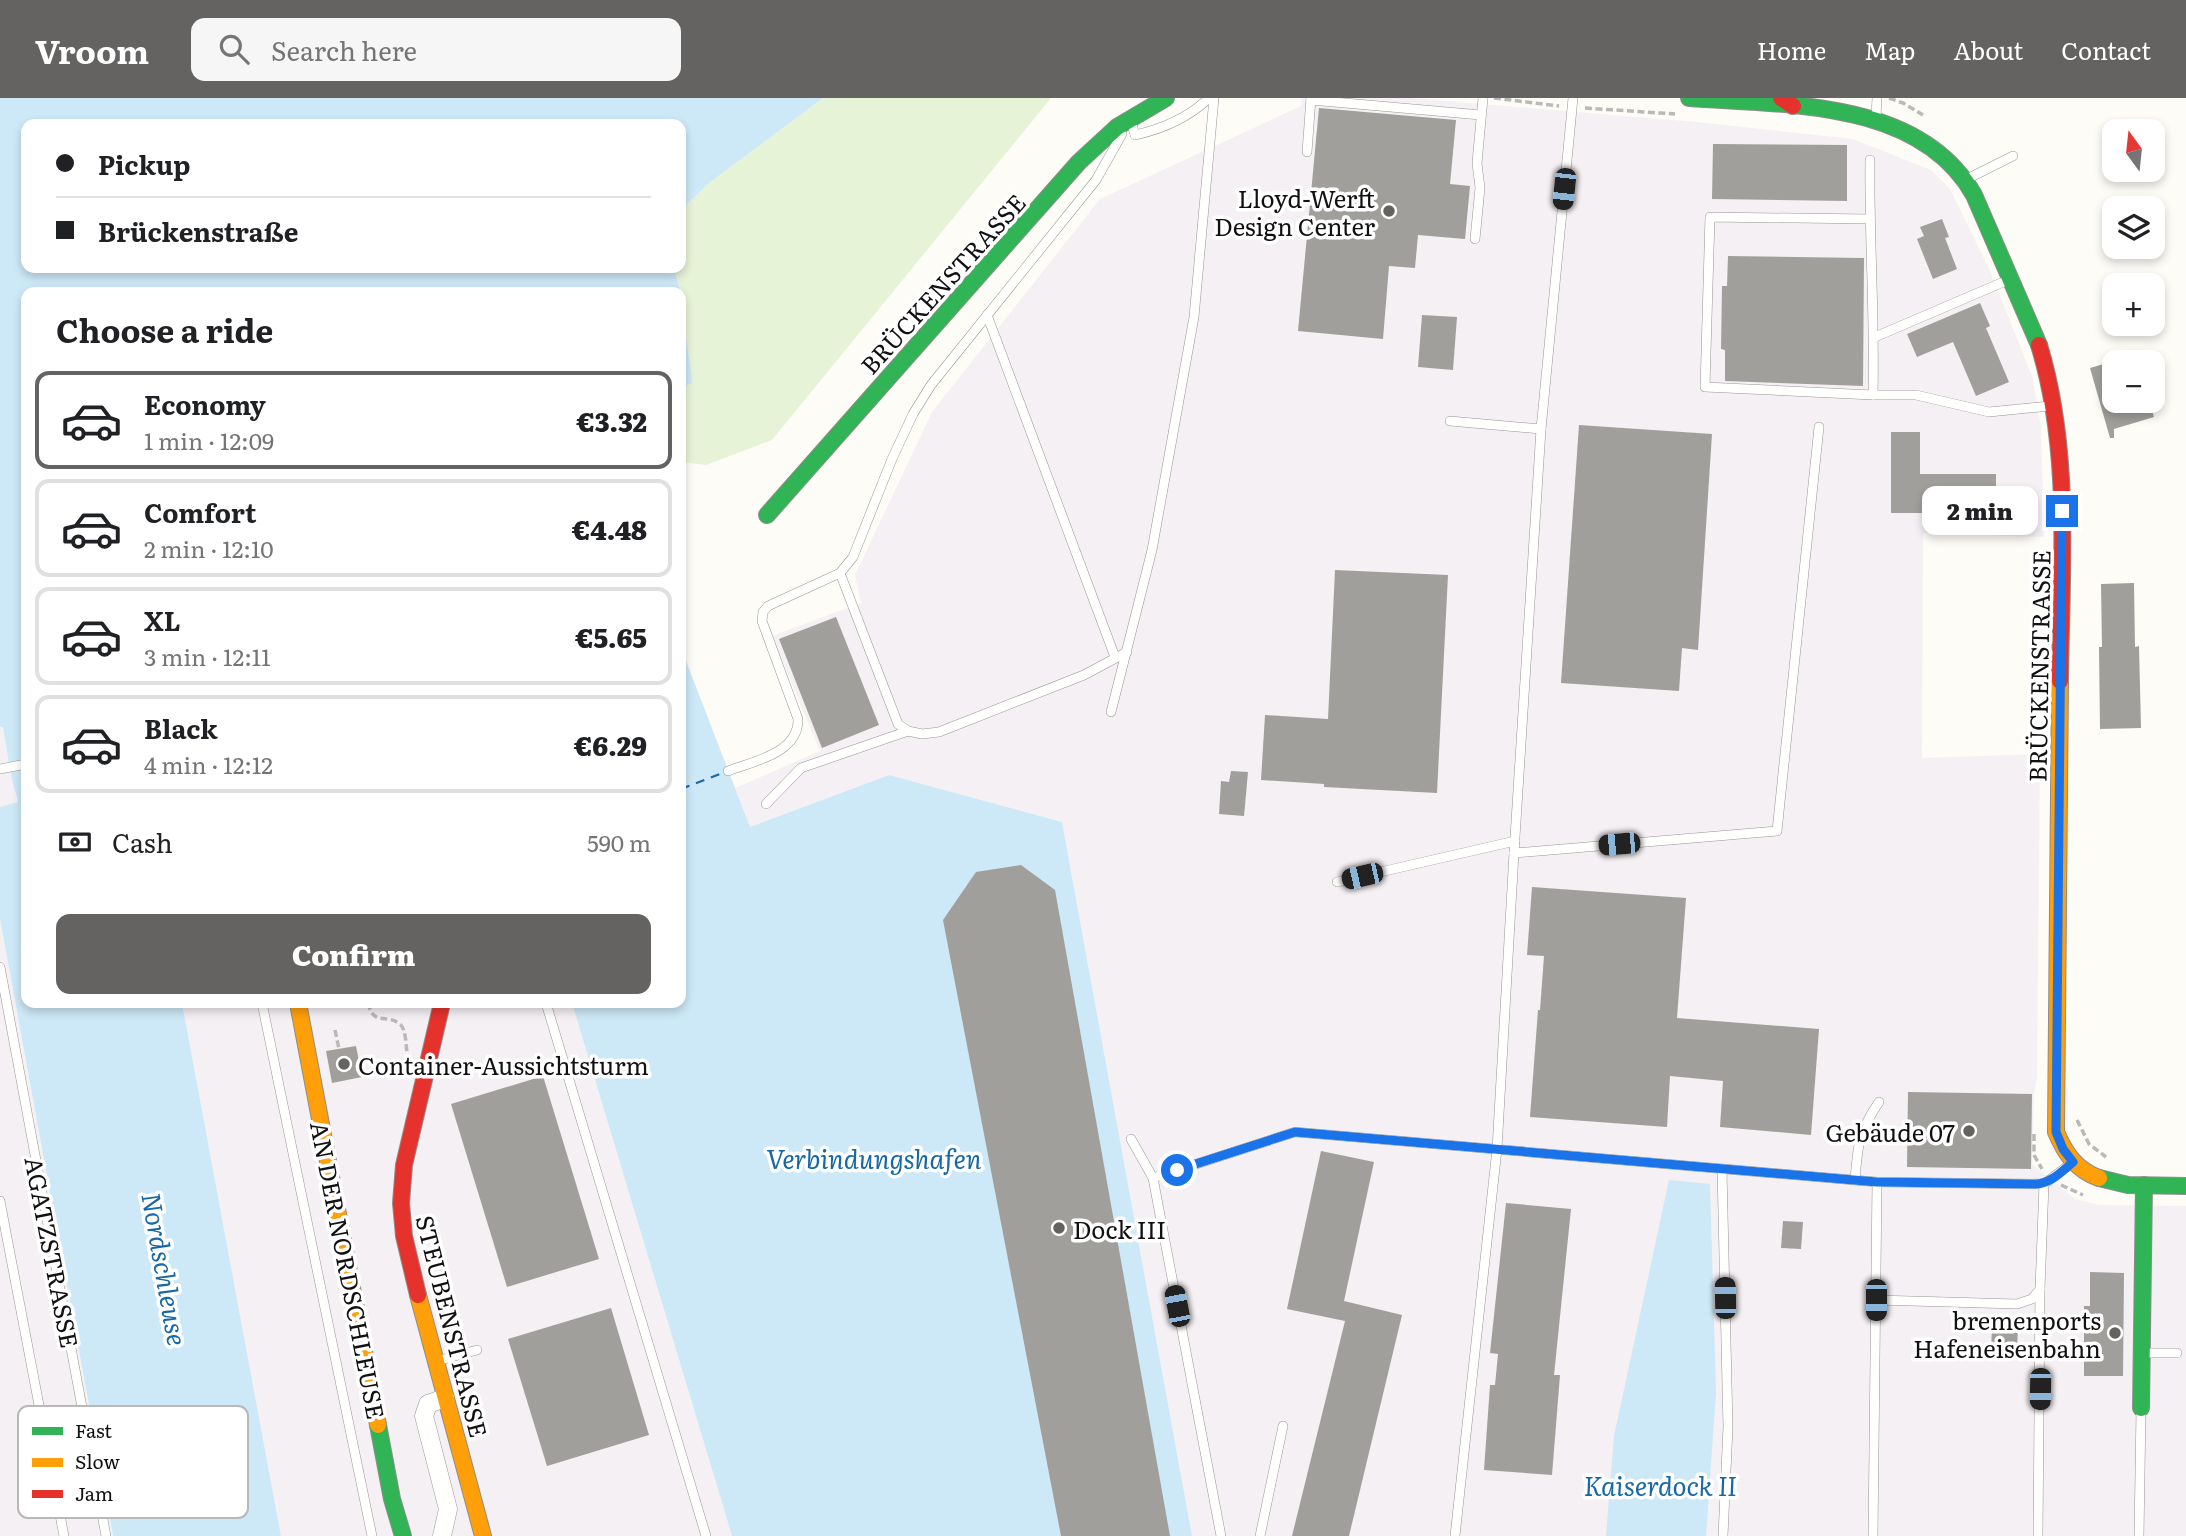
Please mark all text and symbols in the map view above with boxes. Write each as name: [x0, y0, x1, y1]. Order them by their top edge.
search box: [191, 18, 681, 81]
text: Vroom: [35, 25, 149, 74]
icon: search: [215, 30, 253, 68]
text: Search here: [271, 30, 417, 69]
text: Home: [1757, 32, 1826, 67]
text: Map: [1864, 32, 1915, 67]
text: About: [1953, 32, 2023, 67]
text: Contact: [2061, 32, 2151, 67]
north arrow: [2102, 119, 2165, 182]
map controls: [2102, 119, 2165, 413]
text: Pickup: [98, 144, 190, 183]
car: [1552, 167, 1577, 211]
place label: Lloyd-Werft Design Center: [1214, 180, 1376, 243]
street label: BRÜCKENSTRASSE: [851, 185, 1033, 381]
button: layers: [2102, 196, 2165, 259]
marker: Lloyd-Werft Design Center: [1381, 203, 1397, 219]
text: Brückenstraße: [98, 211, 298, 250]
button: +: [2102, 273, 2165, 336]
text: Choose a ride: [56, 305, 273, 353]
button: −: [2102, 350, 2165, 413]
text: Economy: [144, 384, 266, 423]
icon: car: [60, 389, 123, 452]
text: €3.32: [577, 401, 647, 440]
text: 1 min · 12:09: [144, 423, 274, 457]
callout: 2 min: [1922, 486, 2038, 536]
text: Comfort: [144, 492, 256, 531]
text: 2 min: [1947, 493, 2013, 527]
route end: [2046, 495, 2078, 527]
icon: car: [60, 497, 123, 560]
text: €4.48: [572, 509, 647, 548]
text: 2 min · 12:10: [144, 531, 274, 565]
street label: BRÜCKENSTRASSE: [2018, 550, 2058, 782]
text: XL: [144, 600, 181, 639]
icon: car: [60, 605, 123, 668]
text: €5.65: [575, 617, 647, 656]
text: 3 min · 12:11: [144, 639, 271, 673]
text: Black: [144, 708, 218, 747]
icon: car: [60, 713, 123, 776]
text: €6.29: [574, 725, 647, 764]
text: 4 min · 12:12: [144, 747, 273, 781]
text: Cash: [112, 822, 173, 861]
icon: cash: [56, 823, 94, 861]
text: 590 m: [587, 825, 651, 859]
car: [1598, 832, 1641, 856]
car: [1340, 861, 1385, 891]
button: Confirm: [56, 914, 651, 994]
place label: Container-Aussichtsturm: [358, 1047, 649, 1082]
marker: Container-Aussichtsturm: [336, 1056, 352, 1072]
place label: Gebäude 07: [1825, 1114, 1955, 1149]
street label: AN DER NORDSCHLEUSE: [303, 1118, 395, 1422]
marker: Gebäude 07: [1961, 1123, 1977, 1139]
water label: Verbindungshafen: [767, 1138, 982, 1177]
street label: AGATZSTRASSE: [17, 1153, 89, 1351]
route start: [1161, 1154, 1193, 1186]
water label: Nordschleuse: [133, 1189, 199, 1349]
street label: STEUBENSTRASSE: [408, 1211, 498, 1441]
place label: Dock III: [1073, 1211, 1166, 1246]
marker: Dock III: [1051, 1220, 1067, 1236]
car: [1715, 1277, 1736, 1319]
car: [1866, 1279, 1887, 1321]
car: [1163, 1283, 1192, 1329]
place label: bremenports Hafeneisenbahn: [1913, 1302, 2101, 1365]
marker: bremenports Hafeneisenbahn: [2107, 1325, 2123, 1341]
car: [2030, 1368, 2051, 1410]
legend: [18, 1406, 248, 1518]
text: Fast: [75, 1416, 112, 1444]
text: Slow: [75, 1447, 120, 1475]
water label: Kaiserdock II: [1584, 1465, 1736, 1504]
text: Jam: [75, 1479, 113, 1507]

